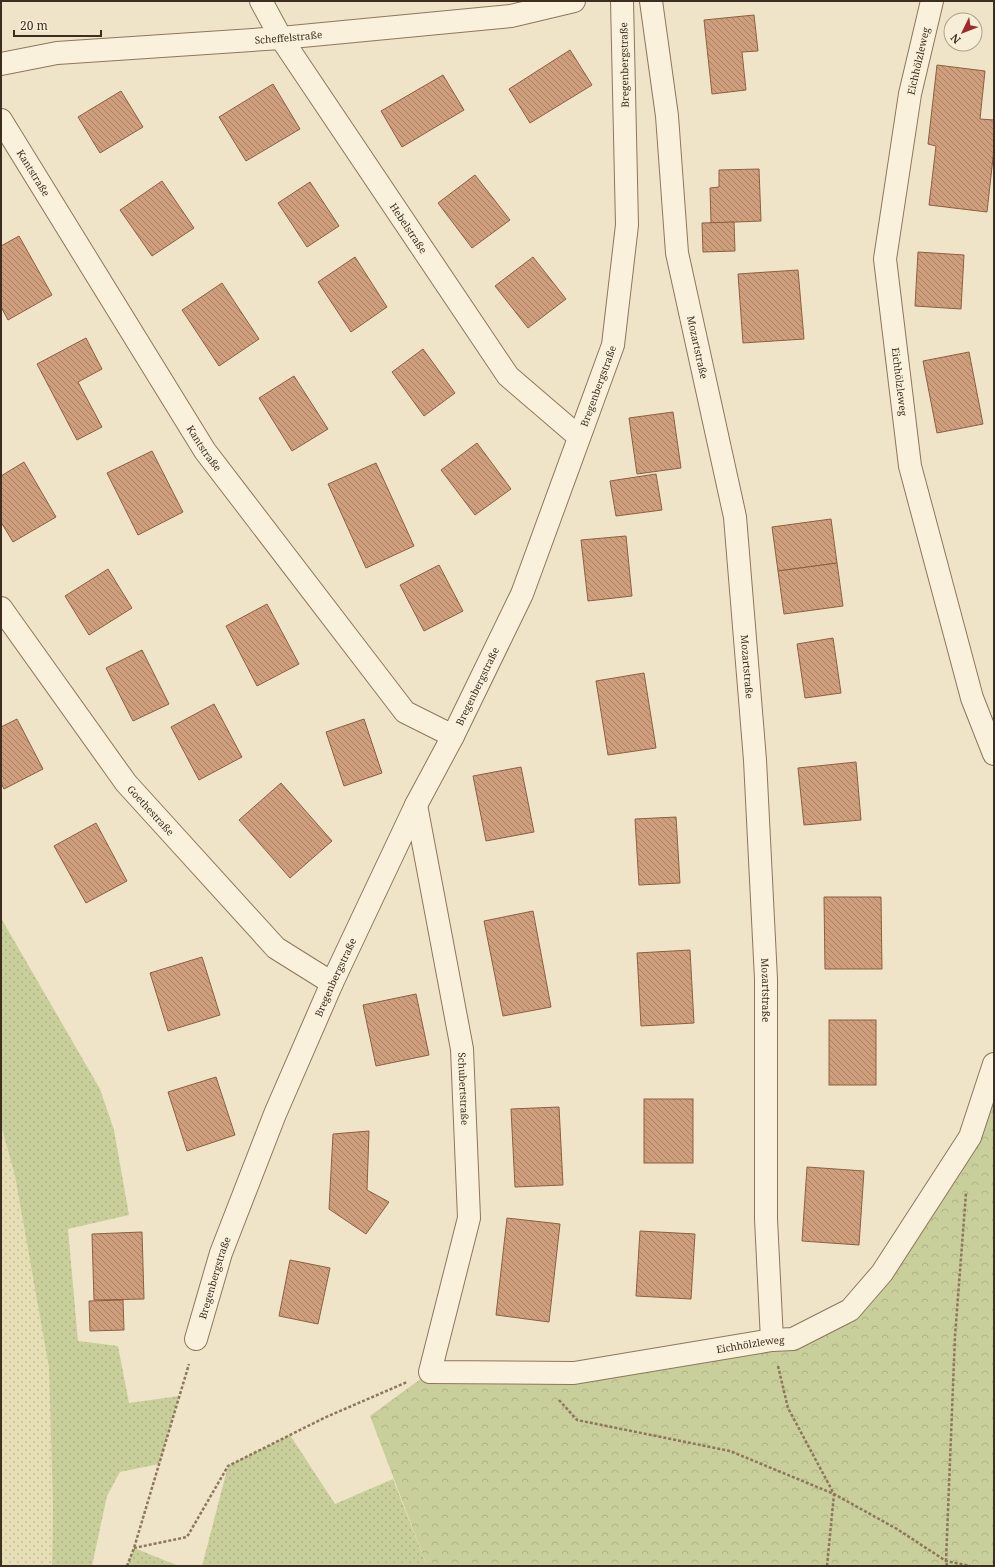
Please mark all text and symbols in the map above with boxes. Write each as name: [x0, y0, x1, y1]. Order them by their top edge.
scale bar: [14, 12, 101, 38]
north arrow: [943, 12, 983, 52]
text: 20 m: [20, 17, 48, 34]
street label: Bregenbergstraße: [616, 22, 632, 108]
street label: Eichhölzleweg: [903, 25, 933, 96]
street label: Scheffelstraße: [254, 27, 323, 47]
text: N: [947, 31, 964, 47]
street label: Kantstraße: [14, 147, 53, 199]
street label: Hebelstraße: [387, 200, 431, 256]
street label: Mozartstraße: [684, 314, 711, 380]
street label: Bregenbergstraße: [577, 343, 619, 429]
street label: Eichhölzleweg: [889, 347, 911, 417]
street label: Kantstraße: [184, 423, 225, 474]
street label: Mozartstraße: [738, 634, 757, 699]
street label: Bregenbergstraße: [452, 645, 502, 728]
street label: Goethestraße: [124, 782, 177, 839]
street label: Bregenbergstraße: [311, 936, 359, 1019]
street label: Mozartstraße: [758, 958, 773, 1022]
street label: Schubertstraße: [455, 1052, 472, 1125]
street label: Bregenbergstraße: [195, 1234, 234, 1321]
street label: Eichhölzleweg: [715, 1332, 785, 1356]

